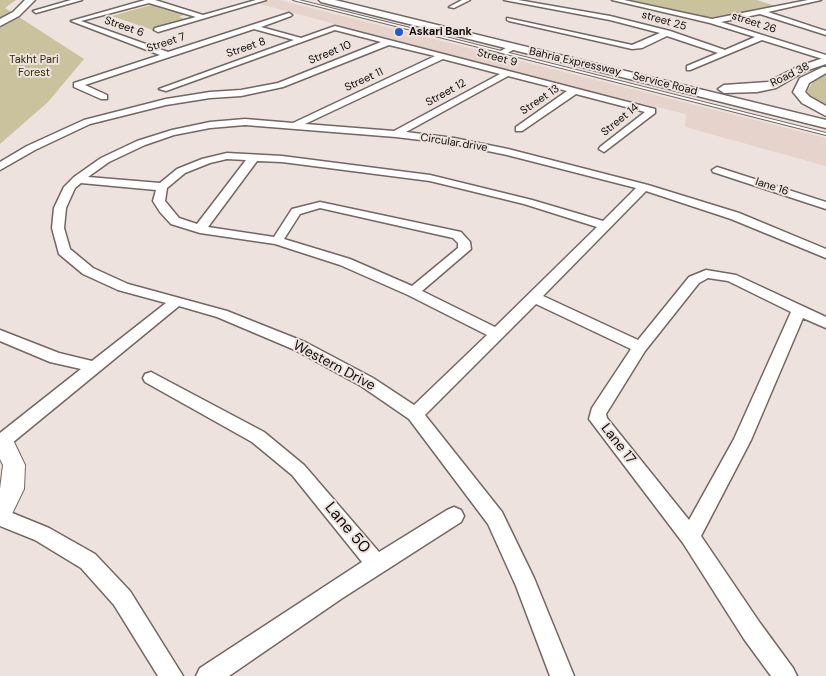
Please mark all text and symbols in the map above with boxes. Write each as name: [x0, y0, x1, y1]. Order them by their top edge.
street label: street 25: [640, 8, 688, 34]
street label: street 26: [730, 10, 778, 36]
street label: Street 6: [102, 14, 146, 40]
place label: Askari Bank: [409, 25, 472, 39]
marker: Askari Bank: [393, 26, 405, 38]
street label: Street 7: [145, 31, 187, 55]
street label: Street 8: [225, 35, 267, 61]
street label: Street 10: [307, 38, 353, 68]
street label: Bahria Expressway: [528, 45, 622, 79]
street label: Street 9: [475, 46, 519, 70]
park label: Takht Pari Forest: [9, 53, 59, 79]
street label: Road 38: [768, 60, 812, 90]
street label: Street 11: [343, 65, 385, 95]
street label: Service Road: [631, 70, 699, 98]
street label: Street 12: [424, 77, 468, 109]
street label: Street 13: [518, 82, 562, 118]
street label: Street 14: [599, 101, 641, 139]
street label: Circular drive: [419, 131, 489, 155]
street label: lane 16: [754, 175, 790, 199]
street label: Western Drive: [290, 337, 378, 395]
street label: Lane 17: [597, 420, 639, 468]
street label: Lane 50: [320, 499, 374, 557]

